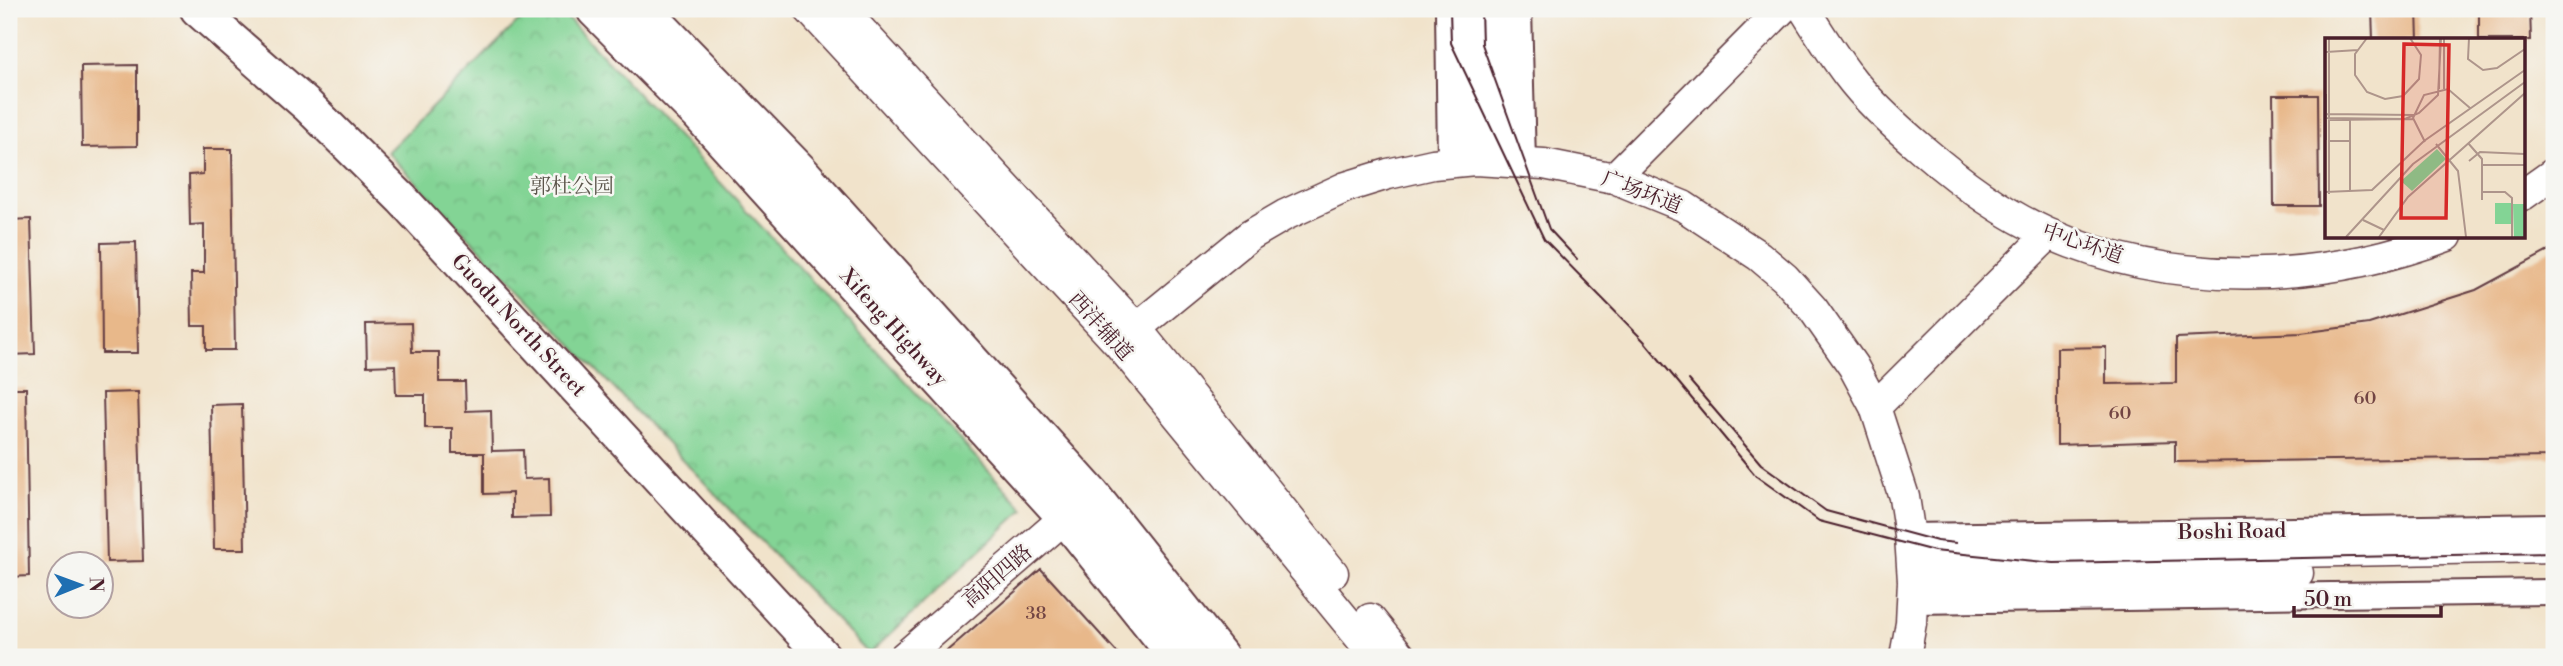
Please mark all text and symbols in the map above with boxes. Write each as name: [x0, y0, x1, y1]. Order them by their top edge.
inset map: [2325, 38, 2524, 238]
street label: 广场环道: [1598, 166, 1686, 220]
park label: 郭杜公园: [530, 174, 614, 200]
street label: 中心环道: [2039, 218, 2127, 270]
street label: Guodu North Street: [445, 249, 592, 403]
street label: Xifeng Highway: [833, 263, 953, 392]
street label: 西沣辅道: [1062, 287, 1138, 367]
house number: 60: [2354, 387, 2376, 410]
house number: 60: [2109, 402, 2131, 425]
street label: Boshi Road: [2177, 518, 2286, 546]
street label: 高阳四路: [957, 539, 1038, 614]
north arrow: [46, 550, 116, 620]
scale bar: [2294, 575, 2440, 619]
text: N: [84, 577, 108, 592]
text: 50 m: [2304, 587, 2352, 613]
house number: 38: [1026, 602, 1046, 625]

